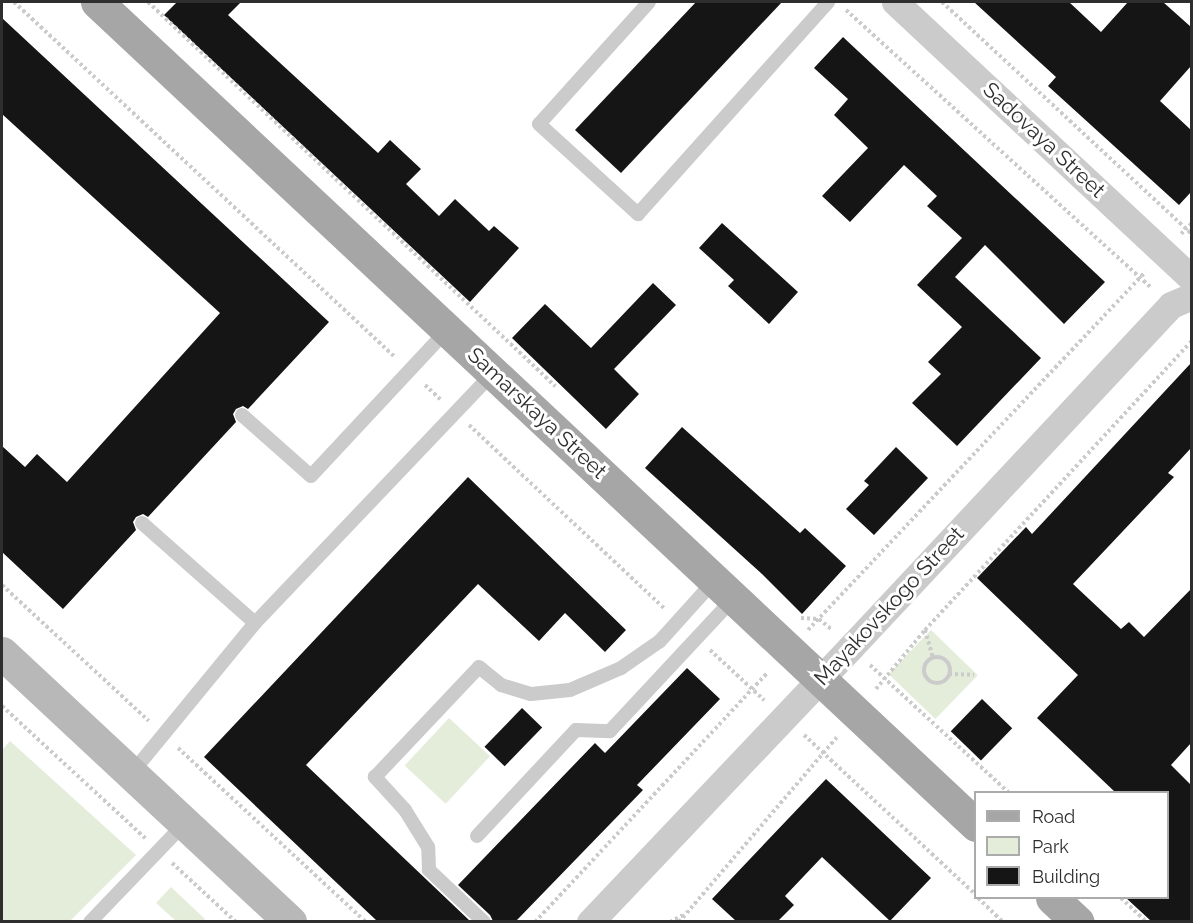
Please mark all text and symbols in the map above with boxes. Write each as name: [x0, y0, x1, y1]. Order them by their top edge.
street label: Sadovaya Street: [978, 77, 1110, 203]
street label: Samarskaya Street: [462, 342, 612, 484]
street label: Mayakovskogo Street: [809, 521, 969, 691]
legend: [974, 791, 1169, 899]
text: Road: [1032, 806, 1075, 827]
text: Park: [1032, 836, 1069, 857]
text: Building: [1032, 866, 1100, 887]

